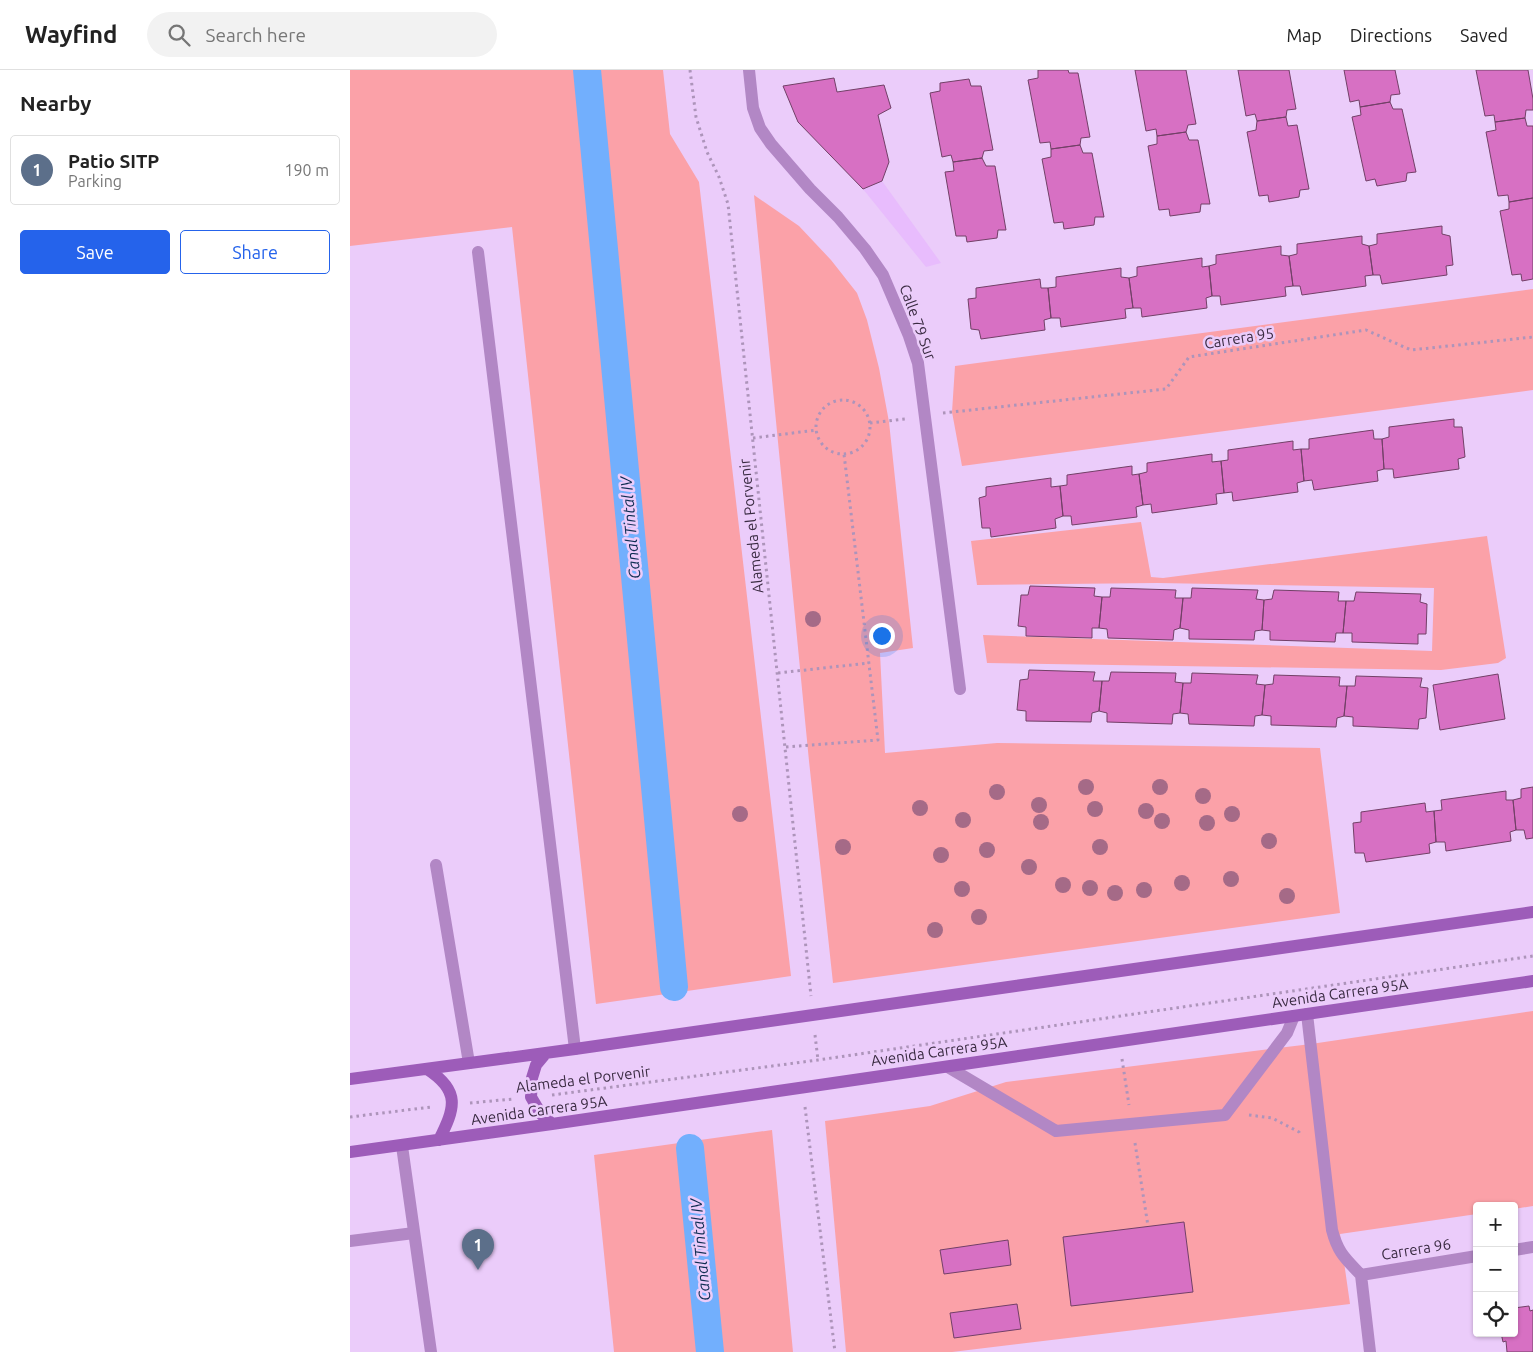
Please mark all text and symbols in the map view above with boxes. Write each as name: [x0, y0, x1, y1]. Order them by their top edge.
search box: [147, 12, 497, 57]
text: Wayfind: [25, 21, 117, 48]
icon: search: [165, 21, 193, 49]
text: Search here: [205, 24, 306, 46]
text: Map: [1286, 25, 1322, 45]
text: Directions: [1350, 25, 1432, 45]
text: Saved: [1460, 25, 1508, 45]
text: Nearby: [20, 91, 91, 115]
text: Patio SITP: [68, 150, 159, 172]
text: 1: [32, 161, 42, 179]
text: 190 m: [284, 161, 329, 179]
text: Parking: [68, 172, 122, 190]
button: Save: [20, 230, 170, 274]
button: Share: [180, 230, 330, 274]
street label: Calle 79 Sur: [897, 282, 940, 362]
street label: Carrera 95: [1203, 324, 1275, 352]
street label: Alameda el Porvenir: [735, 458, 767, 594]
water label: Canal Tintal IV: [616, 474, 643, 580]
your location: [869, 623, 895, 649]
street label: Avenida Carrera 95A: [1271, 975, 1409, 1011]
street label: Avenida Carrera 95A: [870, 1033, 1008, 1069]
street label: Alameda el Porvenir: [515, 1062, 651, 1096]
street label: Avenida Carrera 95A: [470, 1092, 608, 1128]
water label: Canal Tintal IV: [686, 1196, 713, 1302]
map controls: [1473, 1202, 1518, 1337]
button: +: [1473, 1202, 1518, 1247]
pin: 1: [462, 1229, 494, 1270]
street label: Carrera 96: [1380, 1235, 1452, 1263]
button: −: [1473, 1247, 1518, 1292]
button: locate: [1473, 1292, 1518, 1337]

